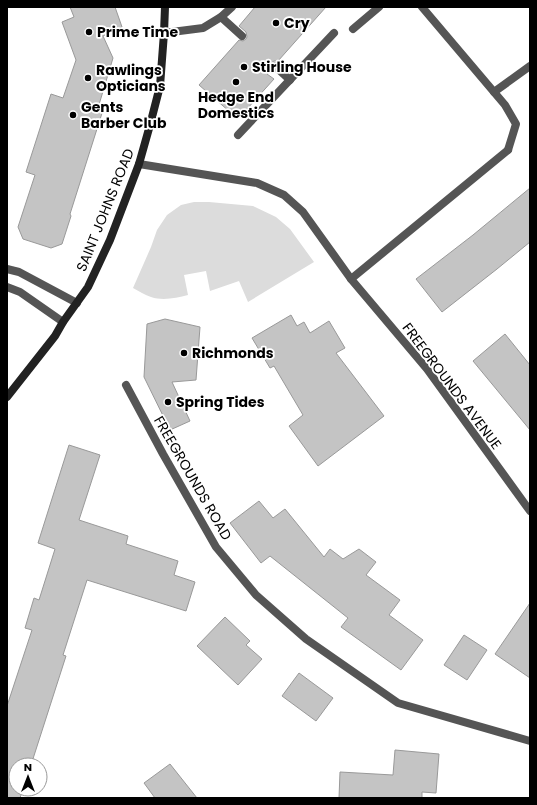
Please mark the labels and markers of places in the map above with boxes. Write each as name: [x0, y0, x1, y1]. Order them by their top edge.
place label: Cry: [284, 13, 310, 33]
marker: Cry: [271, 18, 281, 28]
place label: Prime Time: [97, 22, 179, 42]
marker: Prime Time: [84, 27, 94, 37]
place label: Stirling House: [252, 57, 352, 77]
place label: Rawlings Opticians: [96, 60, 166, 96]
marker: Stirling House: [239, 62, 249, 72]
marker: Rawlings Opticians: [83, 73, 93, 83]
marker: Hedge End Domestics: [231, 77, 241, 87]
place label: Hedge End Domestics: [198, 87, 274, 123]
place label: Gents Barber Club: [81, 97, 167, 133]
marker: Gents Barber Club: [68, 110, 78, 120]
place label: Richmonds: [192, 343, 274, 363]
marker: Richmonds: [179, 348, 189, 358]
place label: Spring Tides: [176, 392, 265, 412]
marker: Spring Tides: [163, 397, 173, 407]

